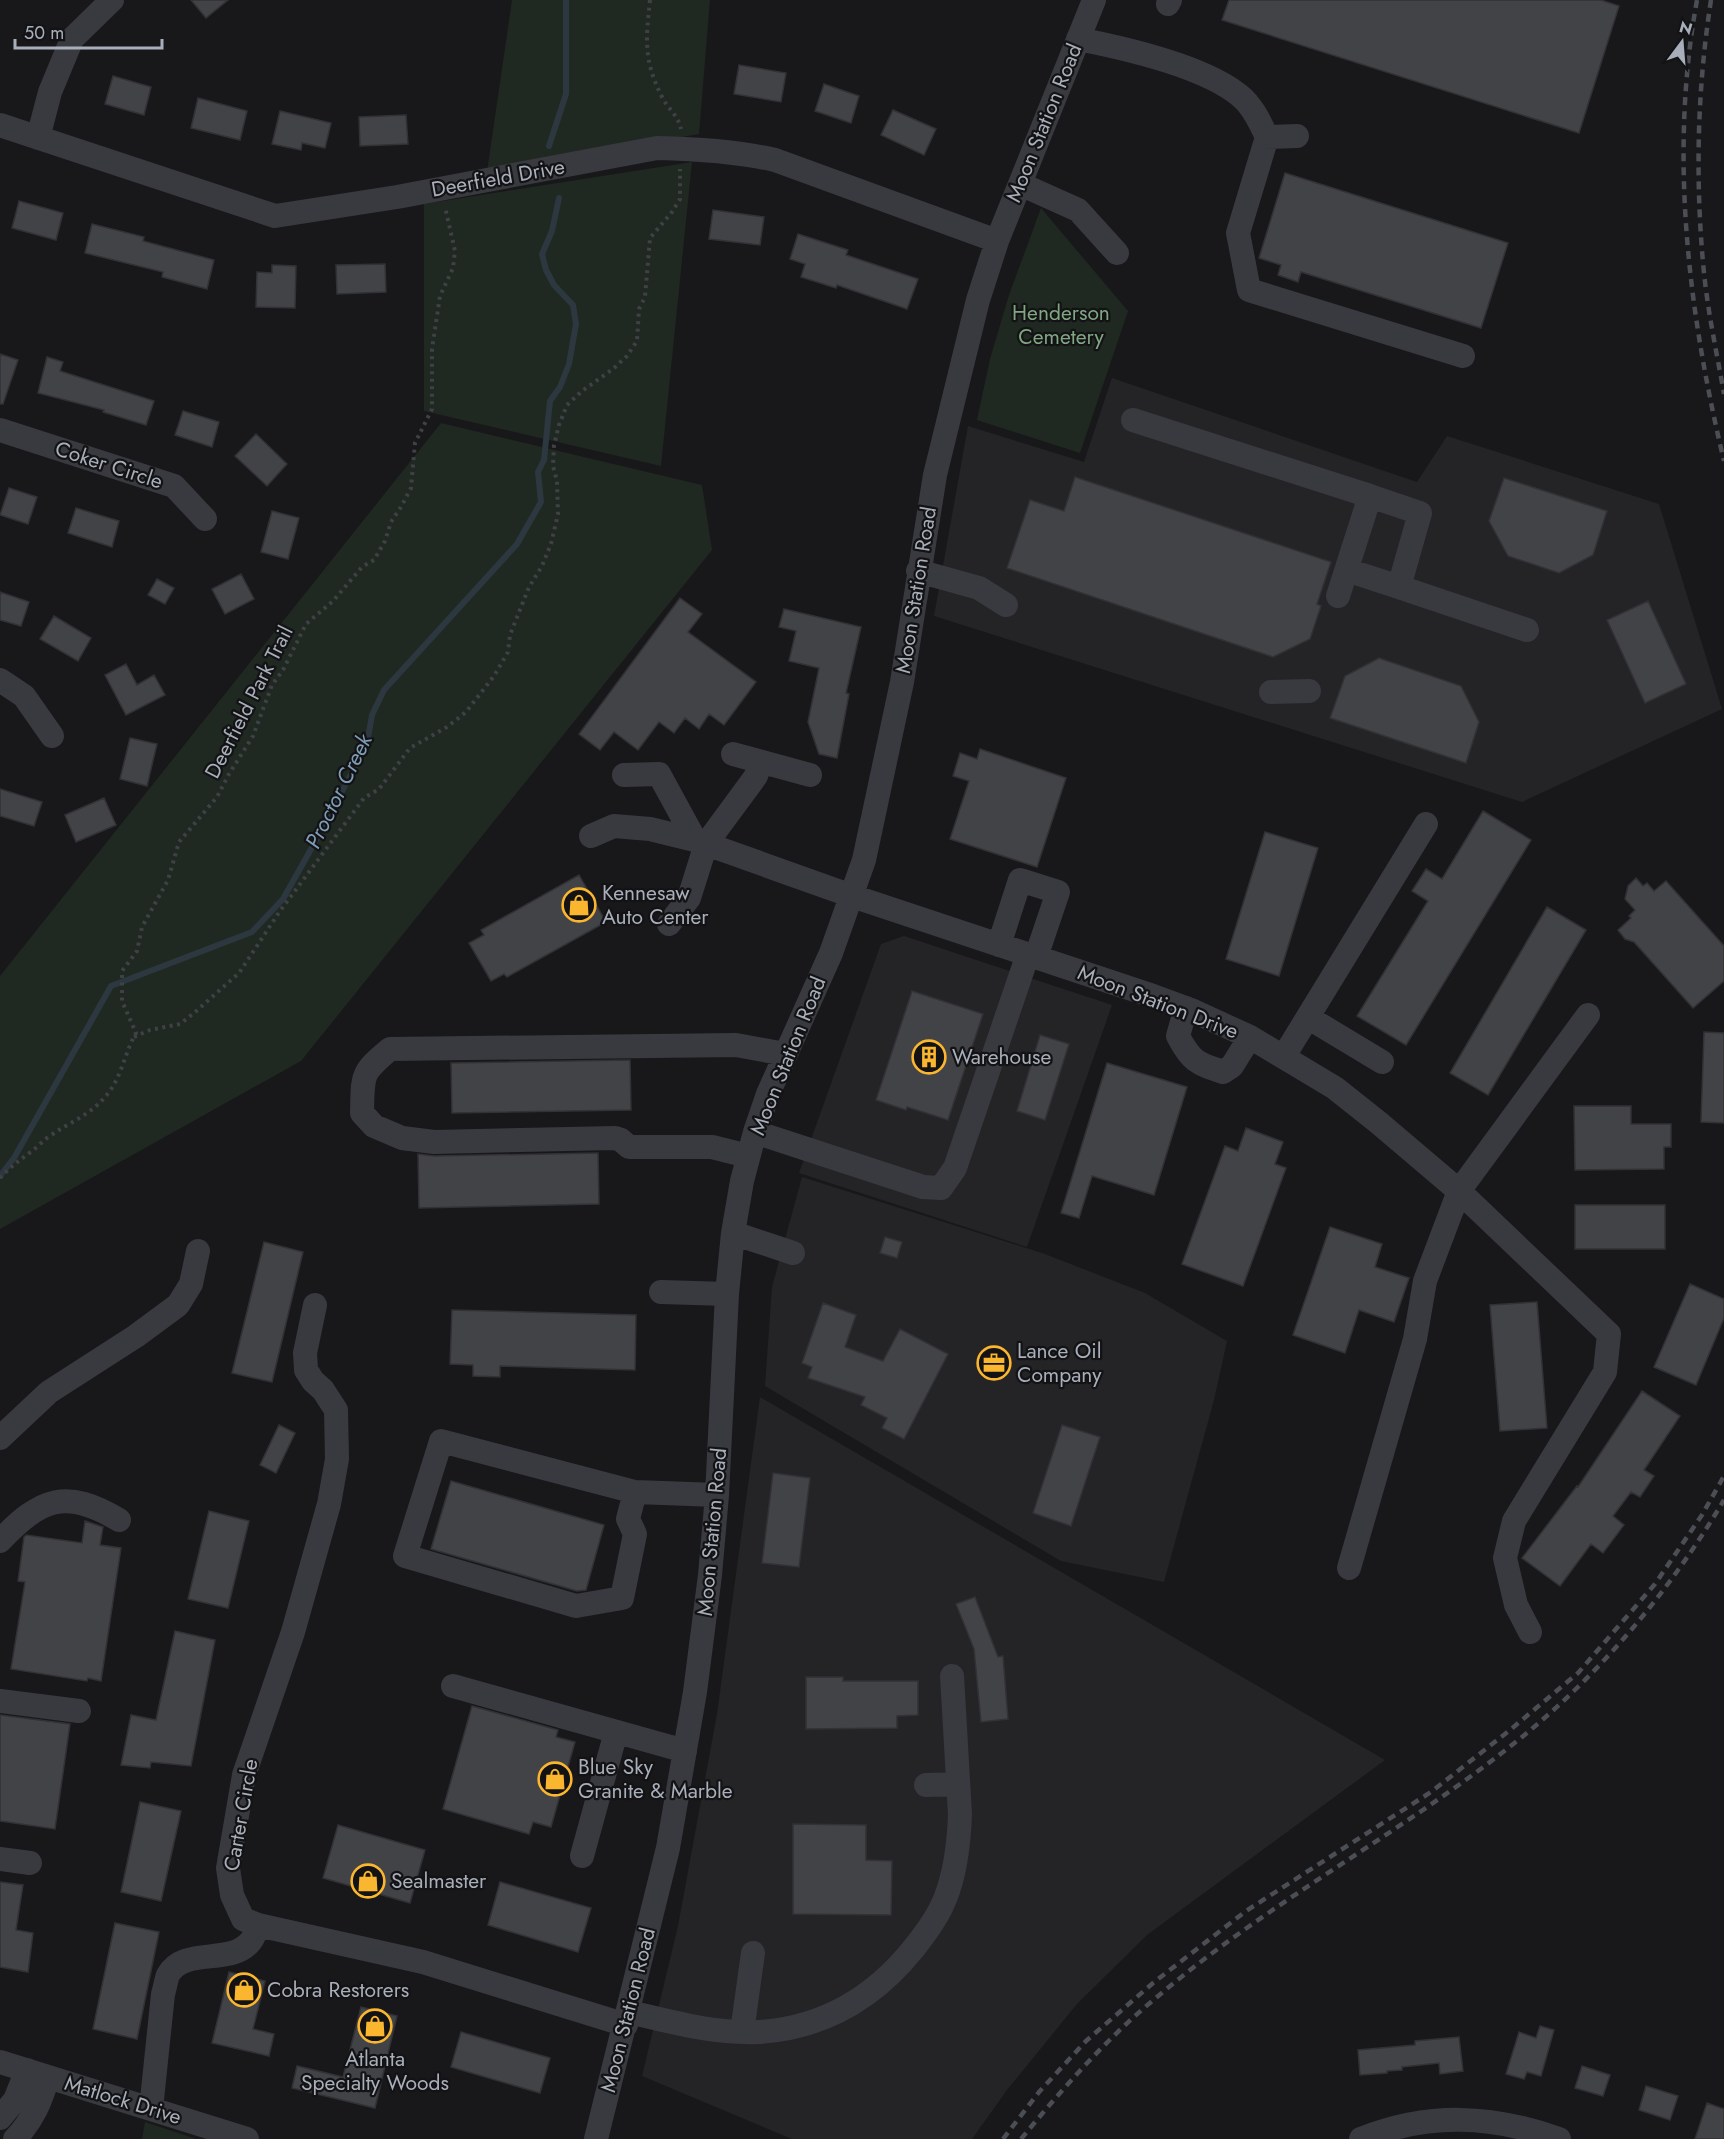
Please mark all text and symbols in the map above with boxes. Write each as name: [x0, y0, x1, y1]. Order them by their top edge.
scale bar: [15, 12, 162, 50]
north arrow: [1652, 12, 1712, 72]
text: N: [1677, 15, 1695, 41]
text: 50 m: [24, 20, 64, 46]
street label: Moon Station Road: [999, 39, 1089, 207]
street label: Deerfield Drive: [429, 151, 567, 205]
park label: Henderson Cemetery: [1012, 298, 1110, 352]
street label: Coker Circle: [51, 434, 167, 497]
street label: Moon Station Road: [888, 504, 944, 676]
street label: Deerfield Park Trail: [198, 620, 300, 784]
water label: Proctor Creek: [296, 727, 380, 854]
place label: Kennesaw Auto Center: [602, 878, 709, 932]
shop icon: Kennesaw Auto Center: [561, 887, 597, 923]
street label: Moon Station Drive: [1073, 958, 1243, 1047]
street label: Moon Station Road: [743, 972, 833, 1140]
building icon: Warehouse: [911, 1039, 947, 1075]
place label: Warehouse: [952, 1042, 1051, 1072]
place label: Lance Oil Company: [1017, 1336, 1102, 1390]
office icon: Lance Oil Company: [976, 1345, 1012, 1381]
street label: Moon Station Road: [690, 1447, 734, 1617]
place label: Blue Sky Granite & Marble: [578, 1752, 733, 1806]
street label: Carter Circle: [216, 1756, 266, 1873]
shop icon: Blue Sky Granite & Marble: [537, 1761, 573, 1797]
shop icon: Sealmaster: [350, 1863, 386, 1899]
place label: Sealmaster: [391, 1866, 487, 1896]
street label: Moon Station Road: [593, 1925, 663, 2095]
shop icon: Cobra Restorers: [226, 1972, 262, 2008]
place label: Cobra Restorers: [267, 1975, 409, 2005]
shop icon: Atlanta Specialty Woods: [357, 2008, 393, 2044]
place label: Atlanta Specialty Woods: [301, 2044, 449, 2098]
street label: Matlock Drive: [61, 2068, 185, 2132]

